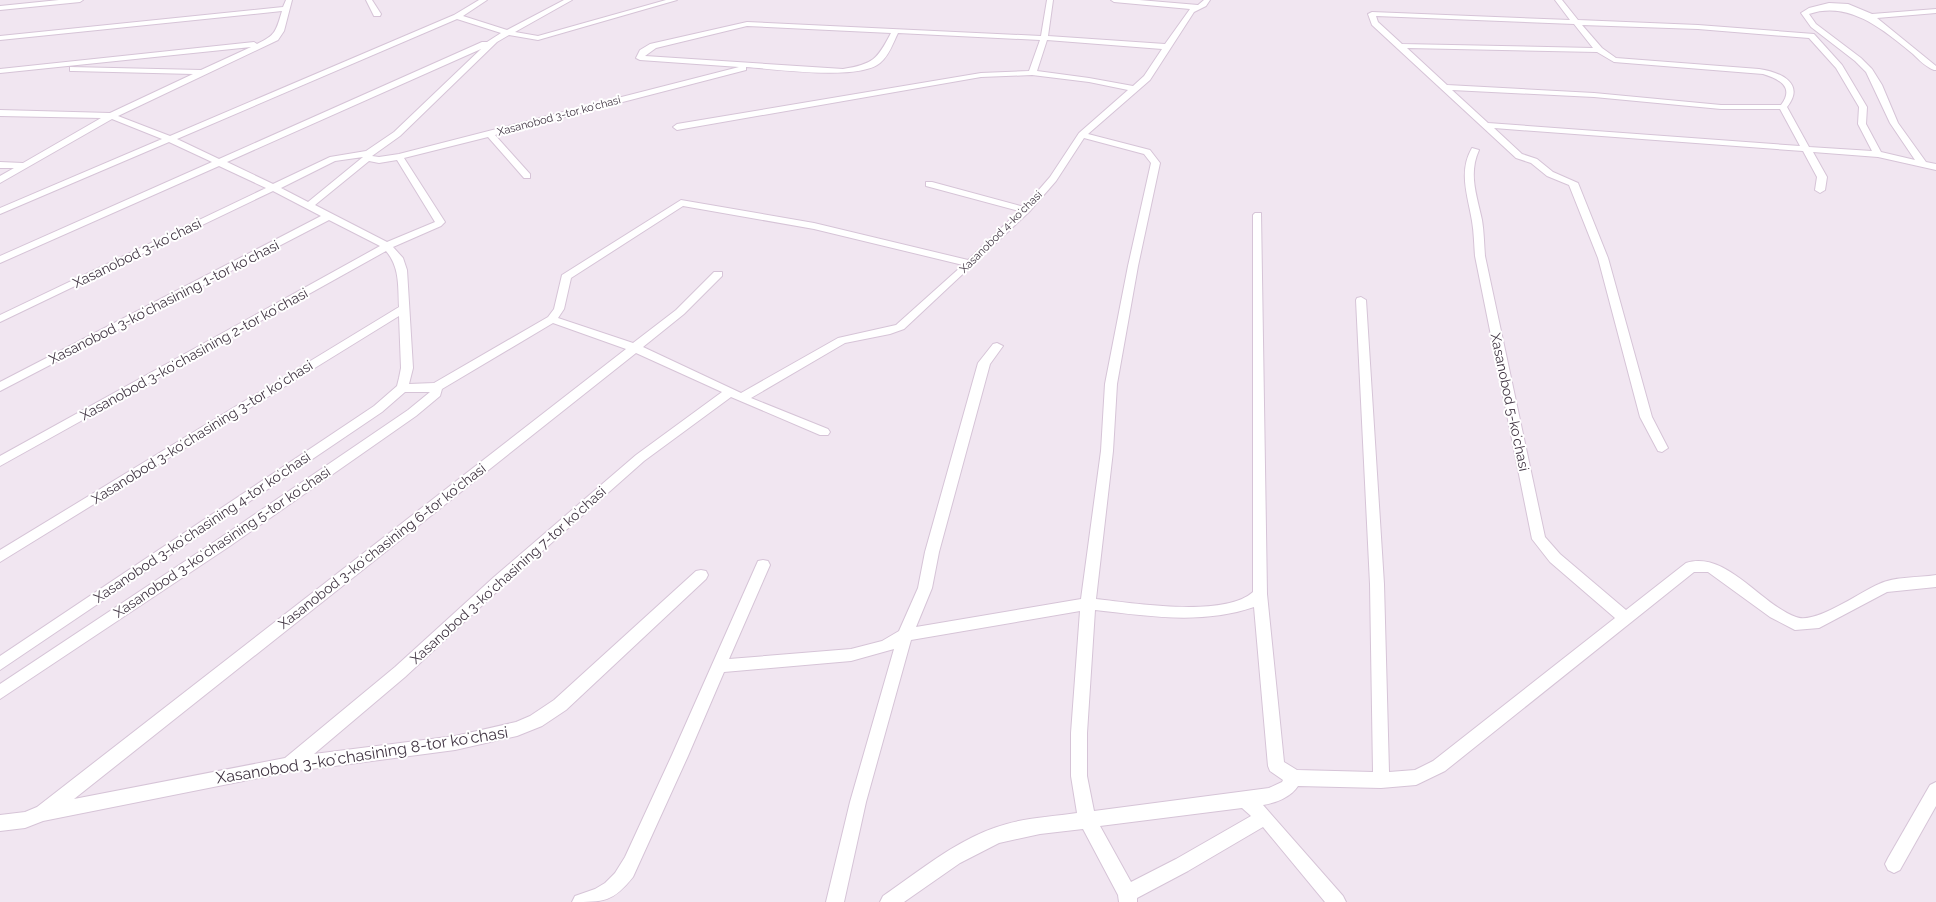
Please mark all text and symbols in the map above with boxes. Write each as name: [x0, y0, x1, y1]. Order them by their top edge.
street label: Xasanobod 3-tor koʻchasi: [496, 93, 622, 139]
street label: Xasanobod 4-koʻchasi: [957, 188, 1045, 276]
street label: Xasanobod 3-koʻchasi: [70, 215, 204, 291]
street label: Xasanobod 3-koʻchasining 1-tor koʻchasi: [46, 237, 282, 367]
street label: Xasanobod 3-koʻchasining 2-tor koʻchasi: [78, 285, 310, 423]
street label: Xasanobod 5-koʻchasi: [1488, 331, 1532, 473]
street label: Xasanobod 3-koʻchasining 3-tor koʻchasi: [89, 357, 315, 507]
street label: Xasanobod 3-koʻchasining 4-tor koʻchasi: [91, 448, 313, 606]
street label: Xasanobod 3-koʻchasining 6-tor koʻchasi: [275, 460, 489, 632]
street label: Xasanobod 3-koʻchasining 5-tor koʻchasi: [111, 463, 333, 621]
street label: Xasanobod 3-koʻchasining 7-tor koʻchasi: [407, 483, 609, 667]
street label: Xasanobod 3-koʻchasining 8-tor koʻchasi: [215, 723, 509, 787]

